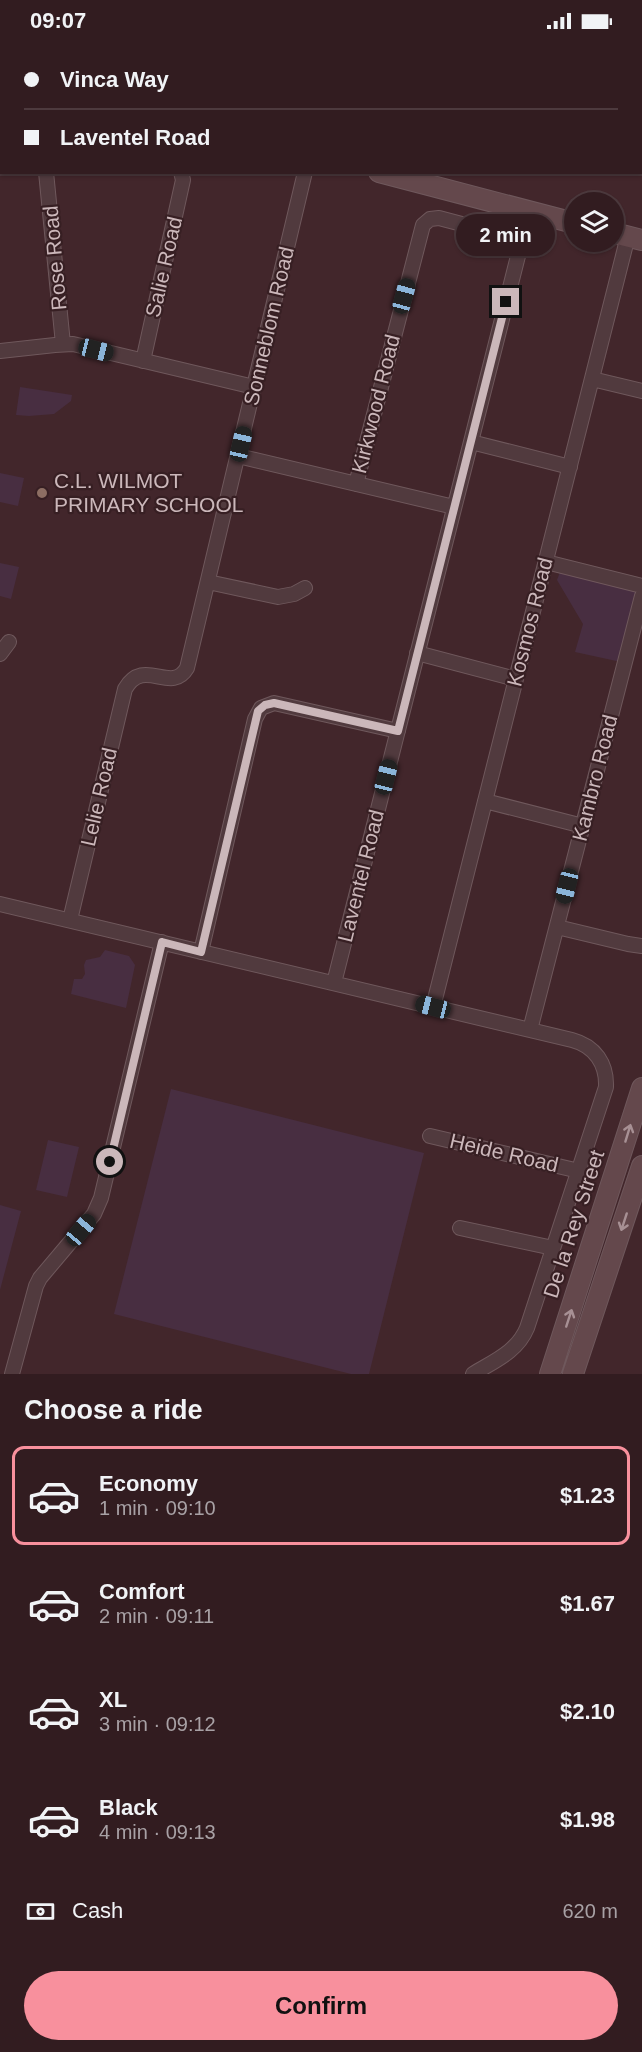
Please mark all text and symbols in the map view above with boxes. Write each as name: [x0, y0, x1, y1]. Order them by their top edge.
text: 09:07: [30, 8, 86, 33]
text: Vinca Way: [60, 67, 169, 92]
text: Laventel Road: [60, 125, 210, 150]
map controls: [564, 192, 624, 252]
button: layers: [564, 192, 624, 252]
street label: Rose Road: [38, 205, 71, 311]
street label: Salie Road: [141, 214, 186, 320]
callout: 2 min: [456, 215, 556, 257]
text: 2 min: [479, 224, 532, 246]
street label: Sonneblom Road: [239, 244, 298, 408]
car: [391, 276, 417, 316]
route end: [492, 288, 519, 315]
street label: Kirkwood Road: [347, 332, 404, 476]
car: [76, 337, 116, 363]
car: [228, 424, 254, 464]
place label: C.L. WILMOT PRIMARY SCHOOL: [54, 469, 243, 516]
marker: C.L. WILMOT PRIMARY SCHOOL: [35, 486, 49, 500]
street label: Kosmos Road: [502, 555, 557, 689]
street label: Kambro Road: [568, 712, 621, 844]
street label: Lelie Road: [76, 745, 121, 848]
car: [373, 757, 399, 797]
street label: Laventel Road: [333, 807, 388, 944]
car: [554, 866, 580, 906]
car: [413, 994, 453, 1020]
one-way arrow: [623, 1124, 634, 1143]
street label: Heide Road: [447, 1129, 561, 1176]
street label: De la Rey Street: [539, 1147, 608, 1301]
route start: [96, 1148, 123, 1175]
car: [63, 1210, 99, 1250]
one-way arrow: [618, 1212, 629, 1231]
one-way arrow: [564, 1309, 575, 1328]
text: Choose a ride: [24, 1395, 203, 1425]
icon: car: [27, 1469, 81, 1523]
text: Economy: [99, 1471, 198, 1496]
text: $1.23: [560, 1483, 615, 1508]
text: 1 min · 09:10: [99, 1497, 216, 1519]
icon: car: [27, 1577, 81, 1631]
text: Comfort: [99, 1579, 185, 1604]
text: $1.67: [560, 1591, 615, 1616]
text: 2 min · 09:11: [99, 1605, 214, 1627]
icon: car: [27, 1685, 81, 1739]
text: XL: [99, 1687, 127, 1712]
text: $2.10: [560, 1699, 615, 1724]
text: 3 min · 09:12: [99, 1713, 216, 1735]
icon: car: [27, 1793, 81, 1847]
text: Black: [99, 1795, 158, 1820]
text: $1.98: [560, 1807, 615, 1832]
text: 4 min · 09:13: [99, 1821, 216, 1843]
icon: cash: [24, 1895, 57, 1928]
text: Cash: [72, 1898, 123, 1923]
text: 620 m: [562, 1900, 618, 1922]
button: Confirm: [24, 1971, 618, 2040]

